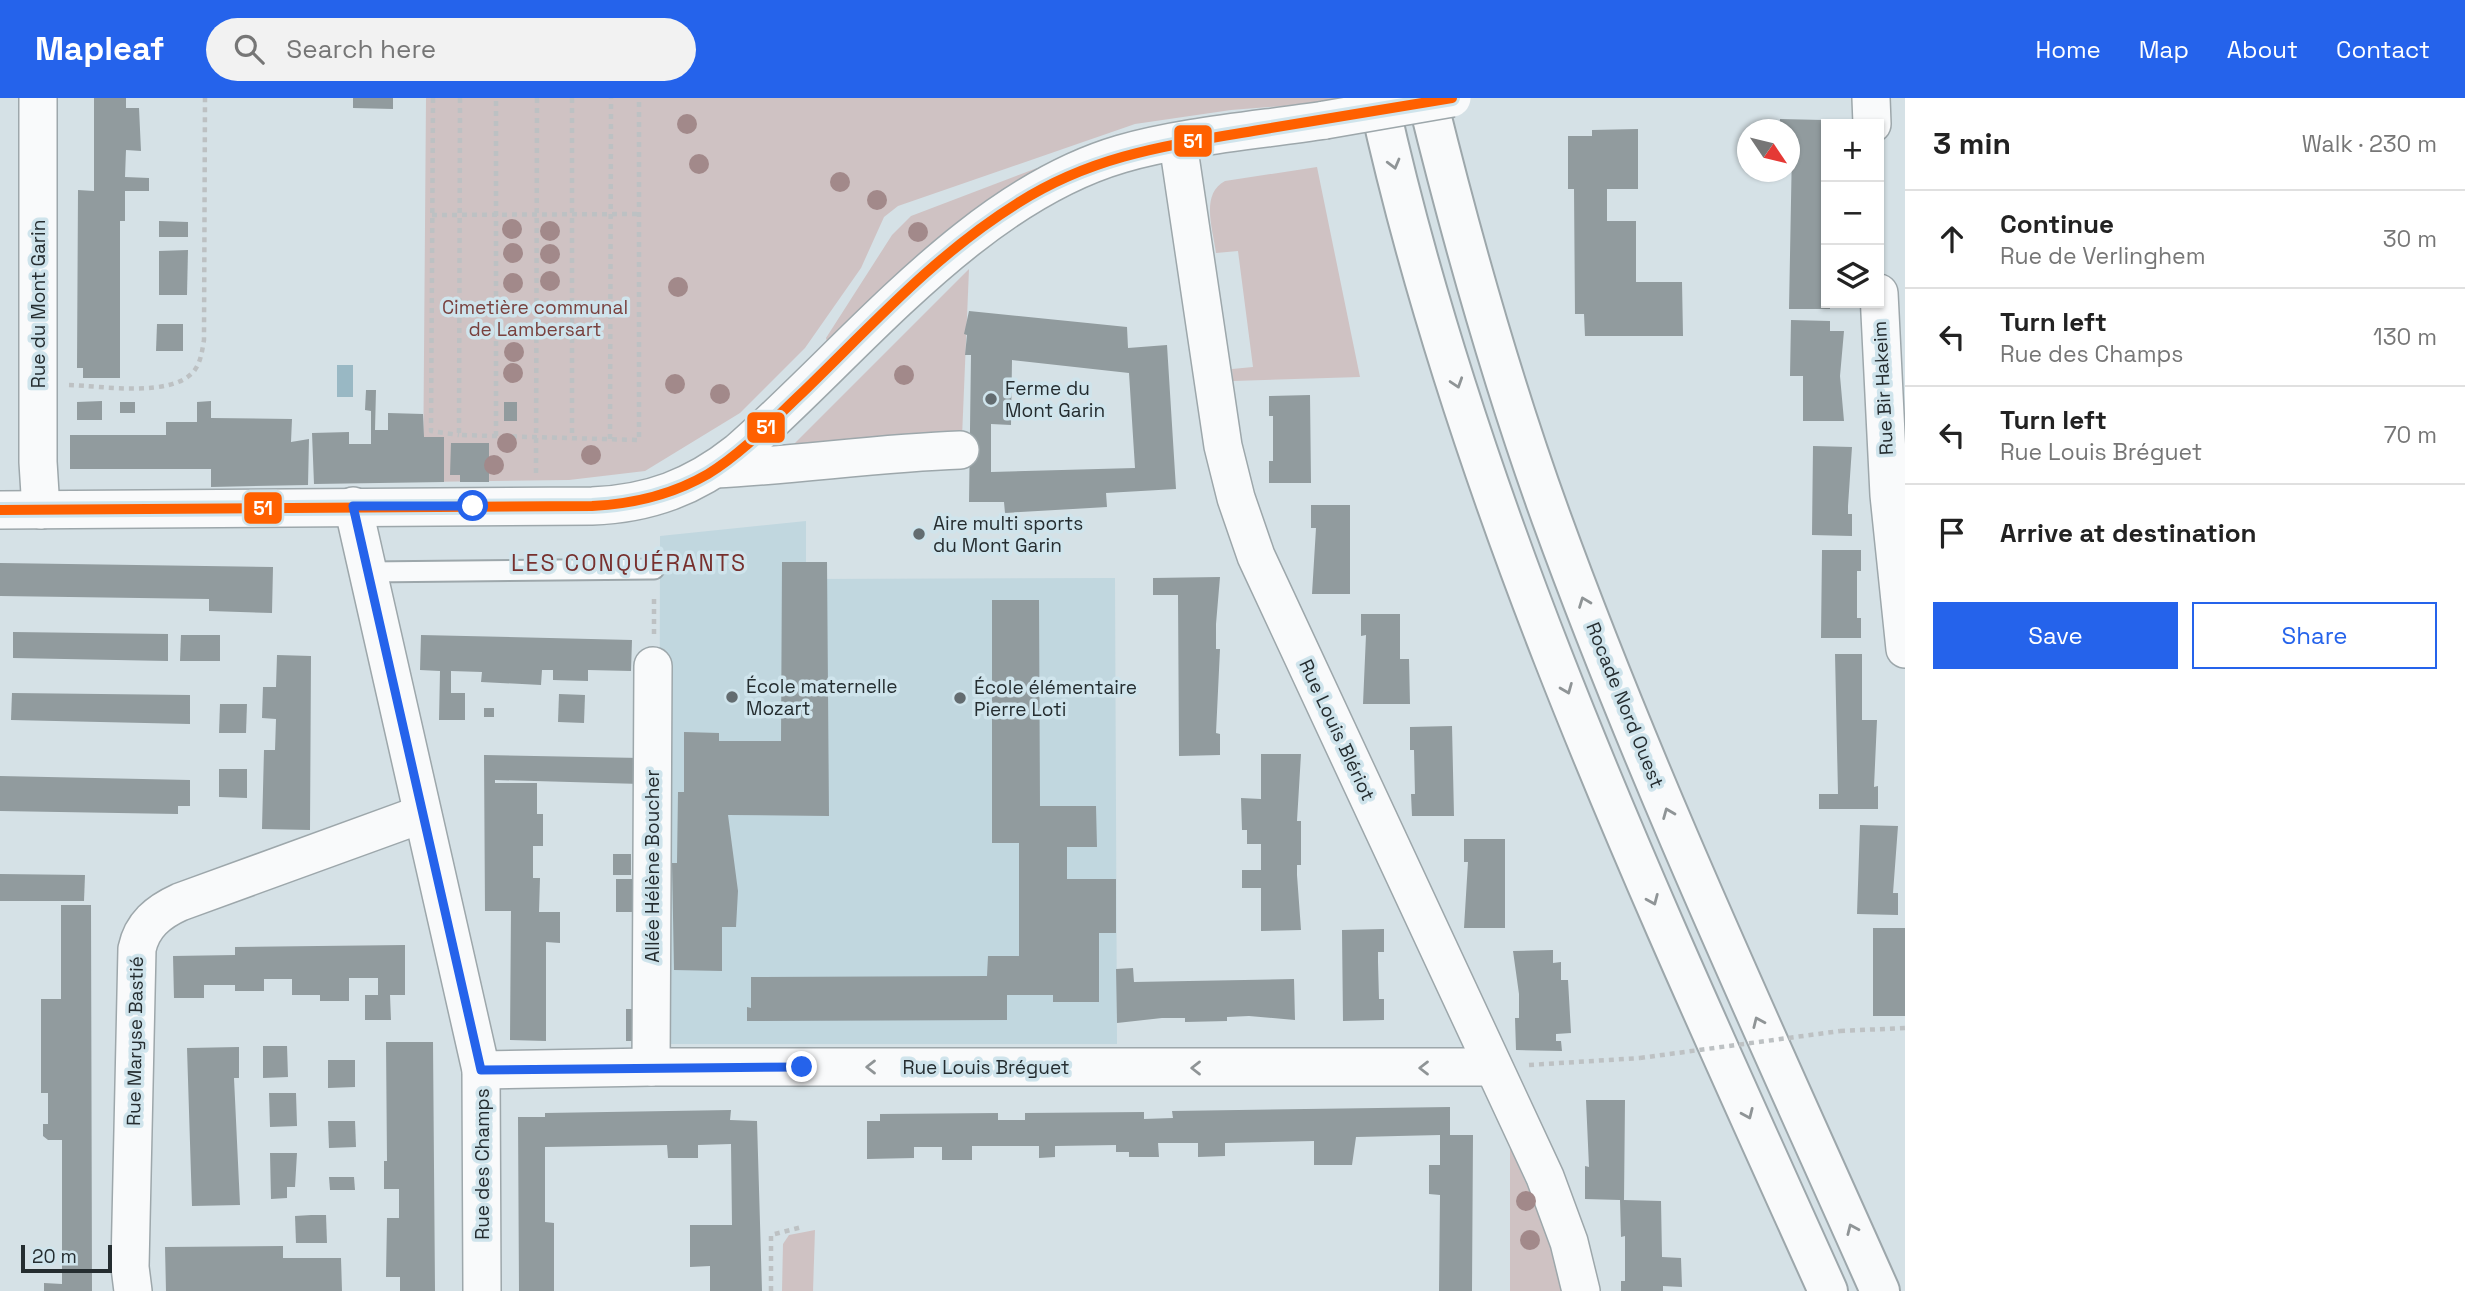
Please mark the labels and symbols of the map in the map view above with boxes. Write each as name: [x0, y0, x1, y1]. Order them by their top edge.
north arrow: [1737, 119, 1800, 182]
line badge: 51: [1173, 124, 1213, 158]
text: 51: [1183, 129, 1203, 154]
one-way arrow: [1386, 158, 1400, 170]
street label: Rue du Mont Garin: [26, 220, 51, 388]
park label: Cimetière communal de Lambersart: [442, 295, 628, 342]
street label: Rue Bir Hakeim: [1867, 320, 1899, 456]
place label: Ferme du Mont Garin: [1005, 376, 1105, 423]
one-way arrow: [1449, 376, 1463, 389]
marker: Ferme du Mont Garin: [983, 391, 999, 407]
line badge: 51: [746, 411, 786, 444]
text: 51: [756, 415, 776, 440]
route start: [457, 490, 488, 521]
line badge: 51: [243, 491, 283, 525]
text: 51: [253, 496, 273, 521]
place label: Aire multi sports du Mont Garin: [933, 511, 1083, 558]
marker: Aire multi sports du Mont Garin: [911, 526, 927, 542]
district label: LES CONQUÉRANTS: [511, 548, 747, 578]
one-way arrow: [1578, 596, 1592, 608]
street label: Rocade Nord Ouest: [1580, 618, 1670, 792]
street label: Rue Louis Blériot: [1293, 655, 1381, 805]
place label: École maternelle Mozart: [746, 674, 898, 721]
place label: École élémentaire Pierre Loti: [974, 675, 1137, 722]
one-way arrow: [1558, 683, 1572, 695]
marker: École maternelle Mozart: [724, 689, 740, 705]
marker: École élémentaire Pierre Loti: [952, 690, 968, 706]
street label: Allée Hélène Boucher: [640, 769, 665, 963]
one-way arrow: [1662, 807, 1676, 820]
one-way arrow: [1645, 893, 1659, 905]
street label: Rue Maryse Bastié: [121, 956, 149, 1126]
one-way arrow: [1752, 1017, 1766, 1029]
route end: [786, 1051, 817, 1082]
street label: Rue Louis Bréguet: [902, 1055, 1070, 1080]
one-way arrow: [865, 1059, 875, 1075]
one-way arrow: [1190, 1060, 1201, 1076]
one-way arrow: [1418, 1060, 1428, 1076]
street label: Rue des Champs: [470, 1088, 495, 1240]
one-way arrow: [1740, 1107, 1754, 1119]
one-way arrow: [1846, 1224, 1860, 1236]
scale bar: [21, 1242, 112, 1274]

